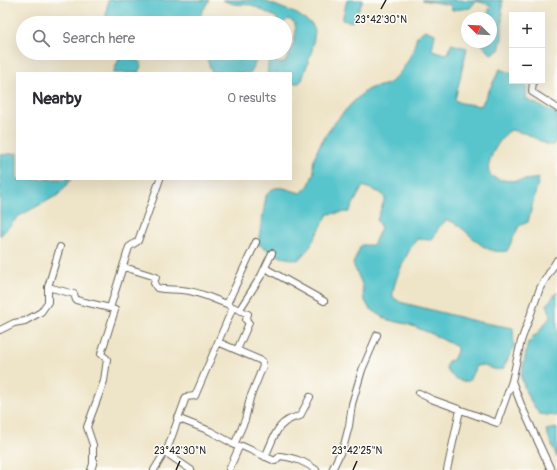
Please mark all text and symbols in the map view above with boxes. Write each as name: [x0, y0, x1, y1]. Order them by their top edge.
north arrow: [461, 12, 497, 48]
map controls: [509, 12, 545, 84]
button: +: [509, 12, 545, 48]
text: 23°42'30"N: [355, 14, 407, 26]
search box: [16, 16, 292, 60]
icon: search: [30, 27, 52, 49]
text: Search here: [62, 29, 135, 48]
button: −: [509, 48, 545, 84]
text: Nearby: [32, 88, 81, 109]
text: 0 results: [227, 90, 276, 106]
text: 23°42'30"N: [154, 445, 206, 457]
text: 23°42'25"N: [332, 445, 382, 457]

